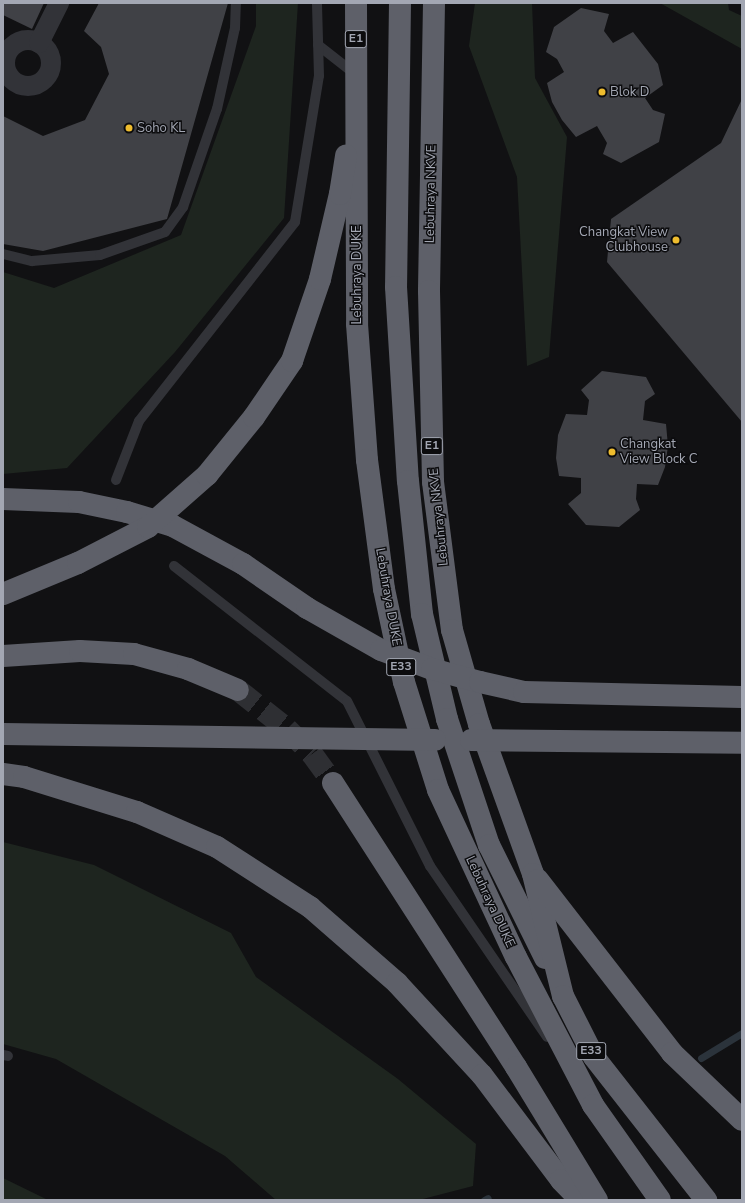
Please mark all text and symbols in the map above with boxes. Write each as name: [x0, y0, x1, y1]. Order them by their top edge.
road number: E1: [344, 29, 368, 49]
place label: Blok D: [610, 84, 649, 100]
marker: Blok D: [597, 87, 607, 97]
place label: Soho KL: [137, 120, 185, 136]
marker: Soho KL: [124, 123, 134, 133]
street label: Lebuhraya NKVE: [422, 145, 440, 243]
street label: Lebuhraya DUKE: [349, 225, 365, 325]
place label: Changkat View Clubhouse: [579, 225, 668, 256]
marker: Changkat View Clubhouse: [671, 235, 681, 245]
road number: E1: [420, 436, 444, 456]
place label: Changkat View Block C: [620, 437, 697, 468]
marker: Changkat View Block C: [607, 447, 617, 457]
street label: Lebuhraya NKVE: [426, 467, 452, 567]
street label: Lebuhraya DUKE: [372, 547, 404, 647]
road number: E33: [386, 657, 416, 677]
street label: Lebuhraya DUKE: [462, 854, 518, 950]
road number: E33: [576, 1041, 606, 1061]

